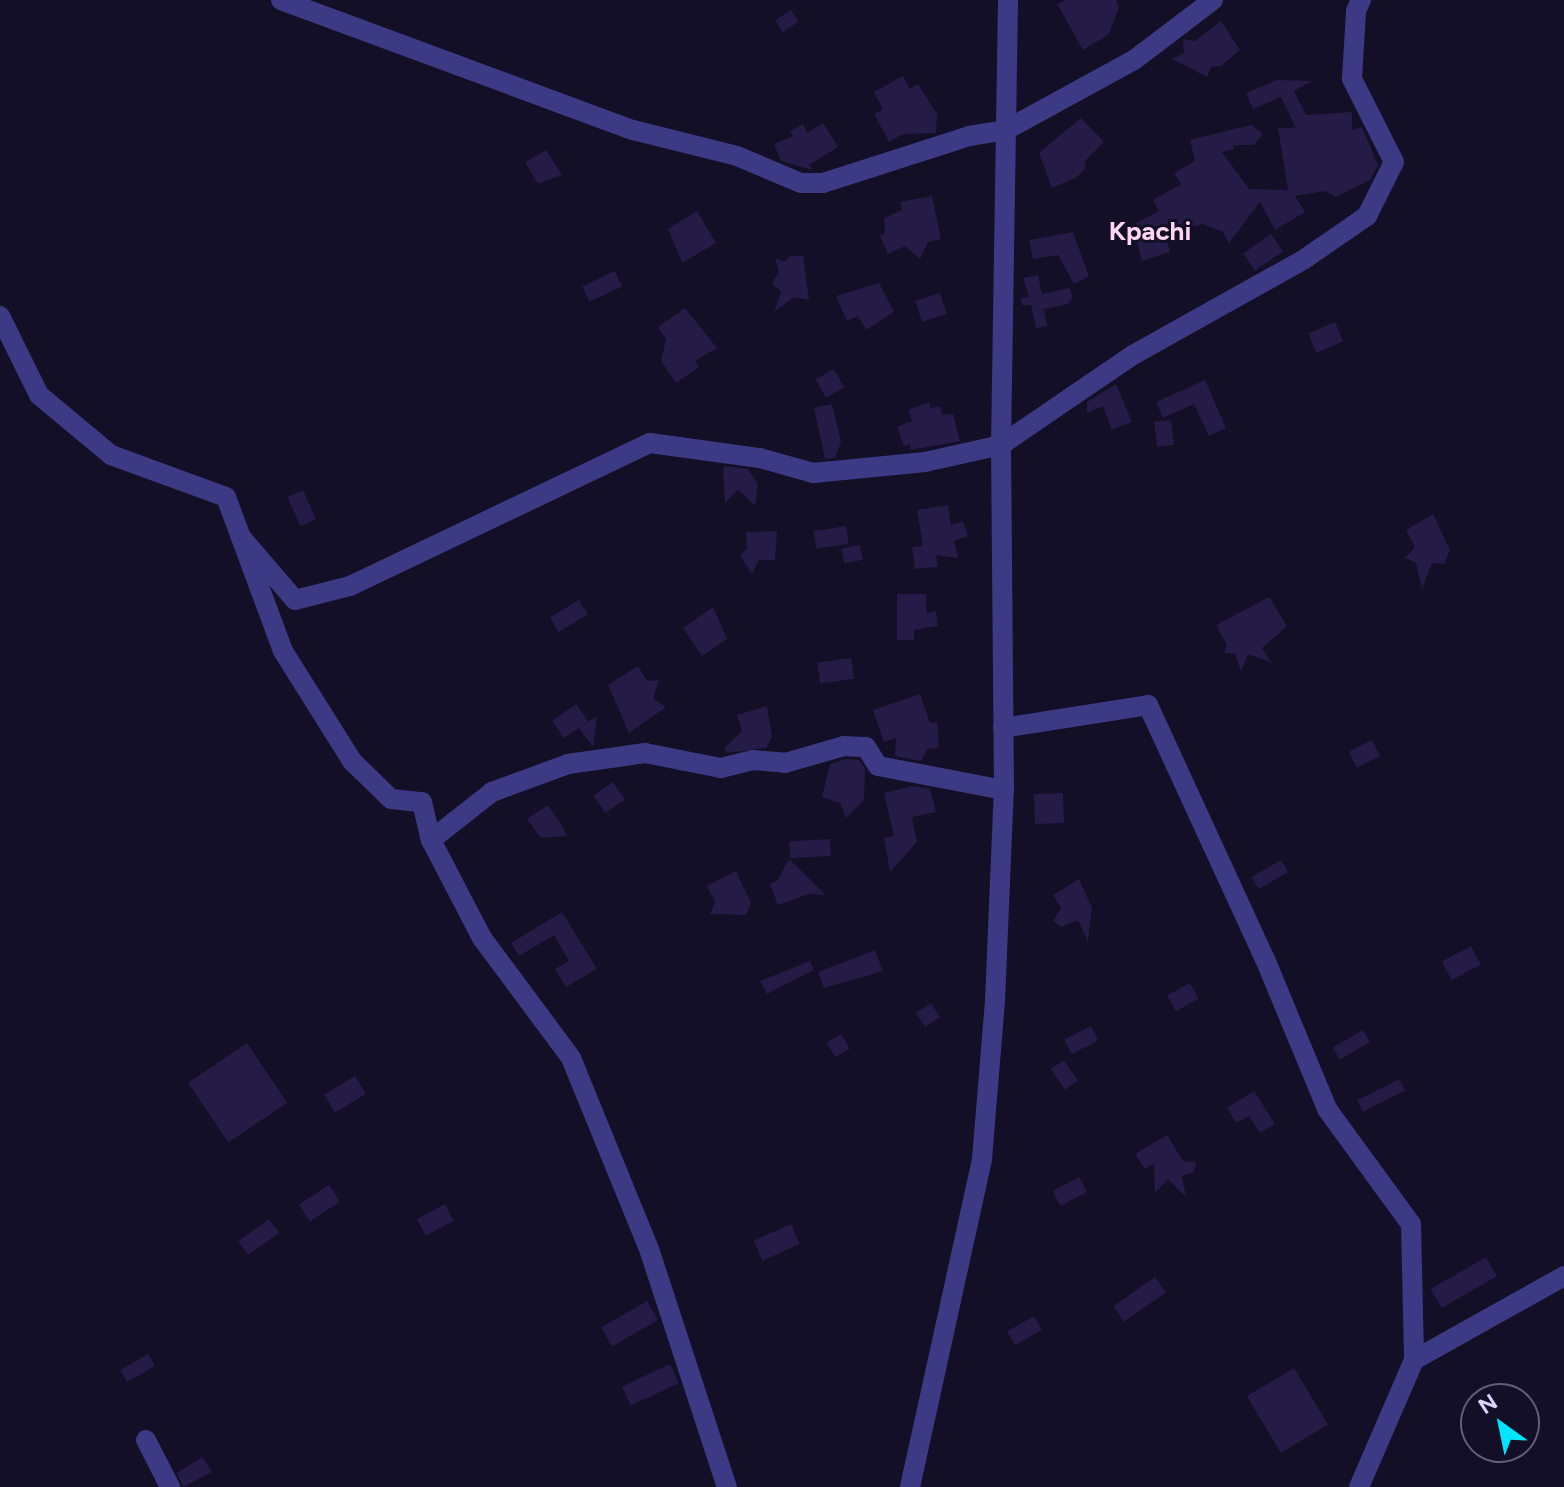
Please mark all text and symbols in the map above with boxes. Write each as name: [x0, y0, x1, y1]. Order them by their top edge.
district label: Kpachi: [1109, 216, 1191, 248]
north arrow: [1460, 1383, 1540, 1463]
text: N: [1473, 1388, 1502, 1420]

